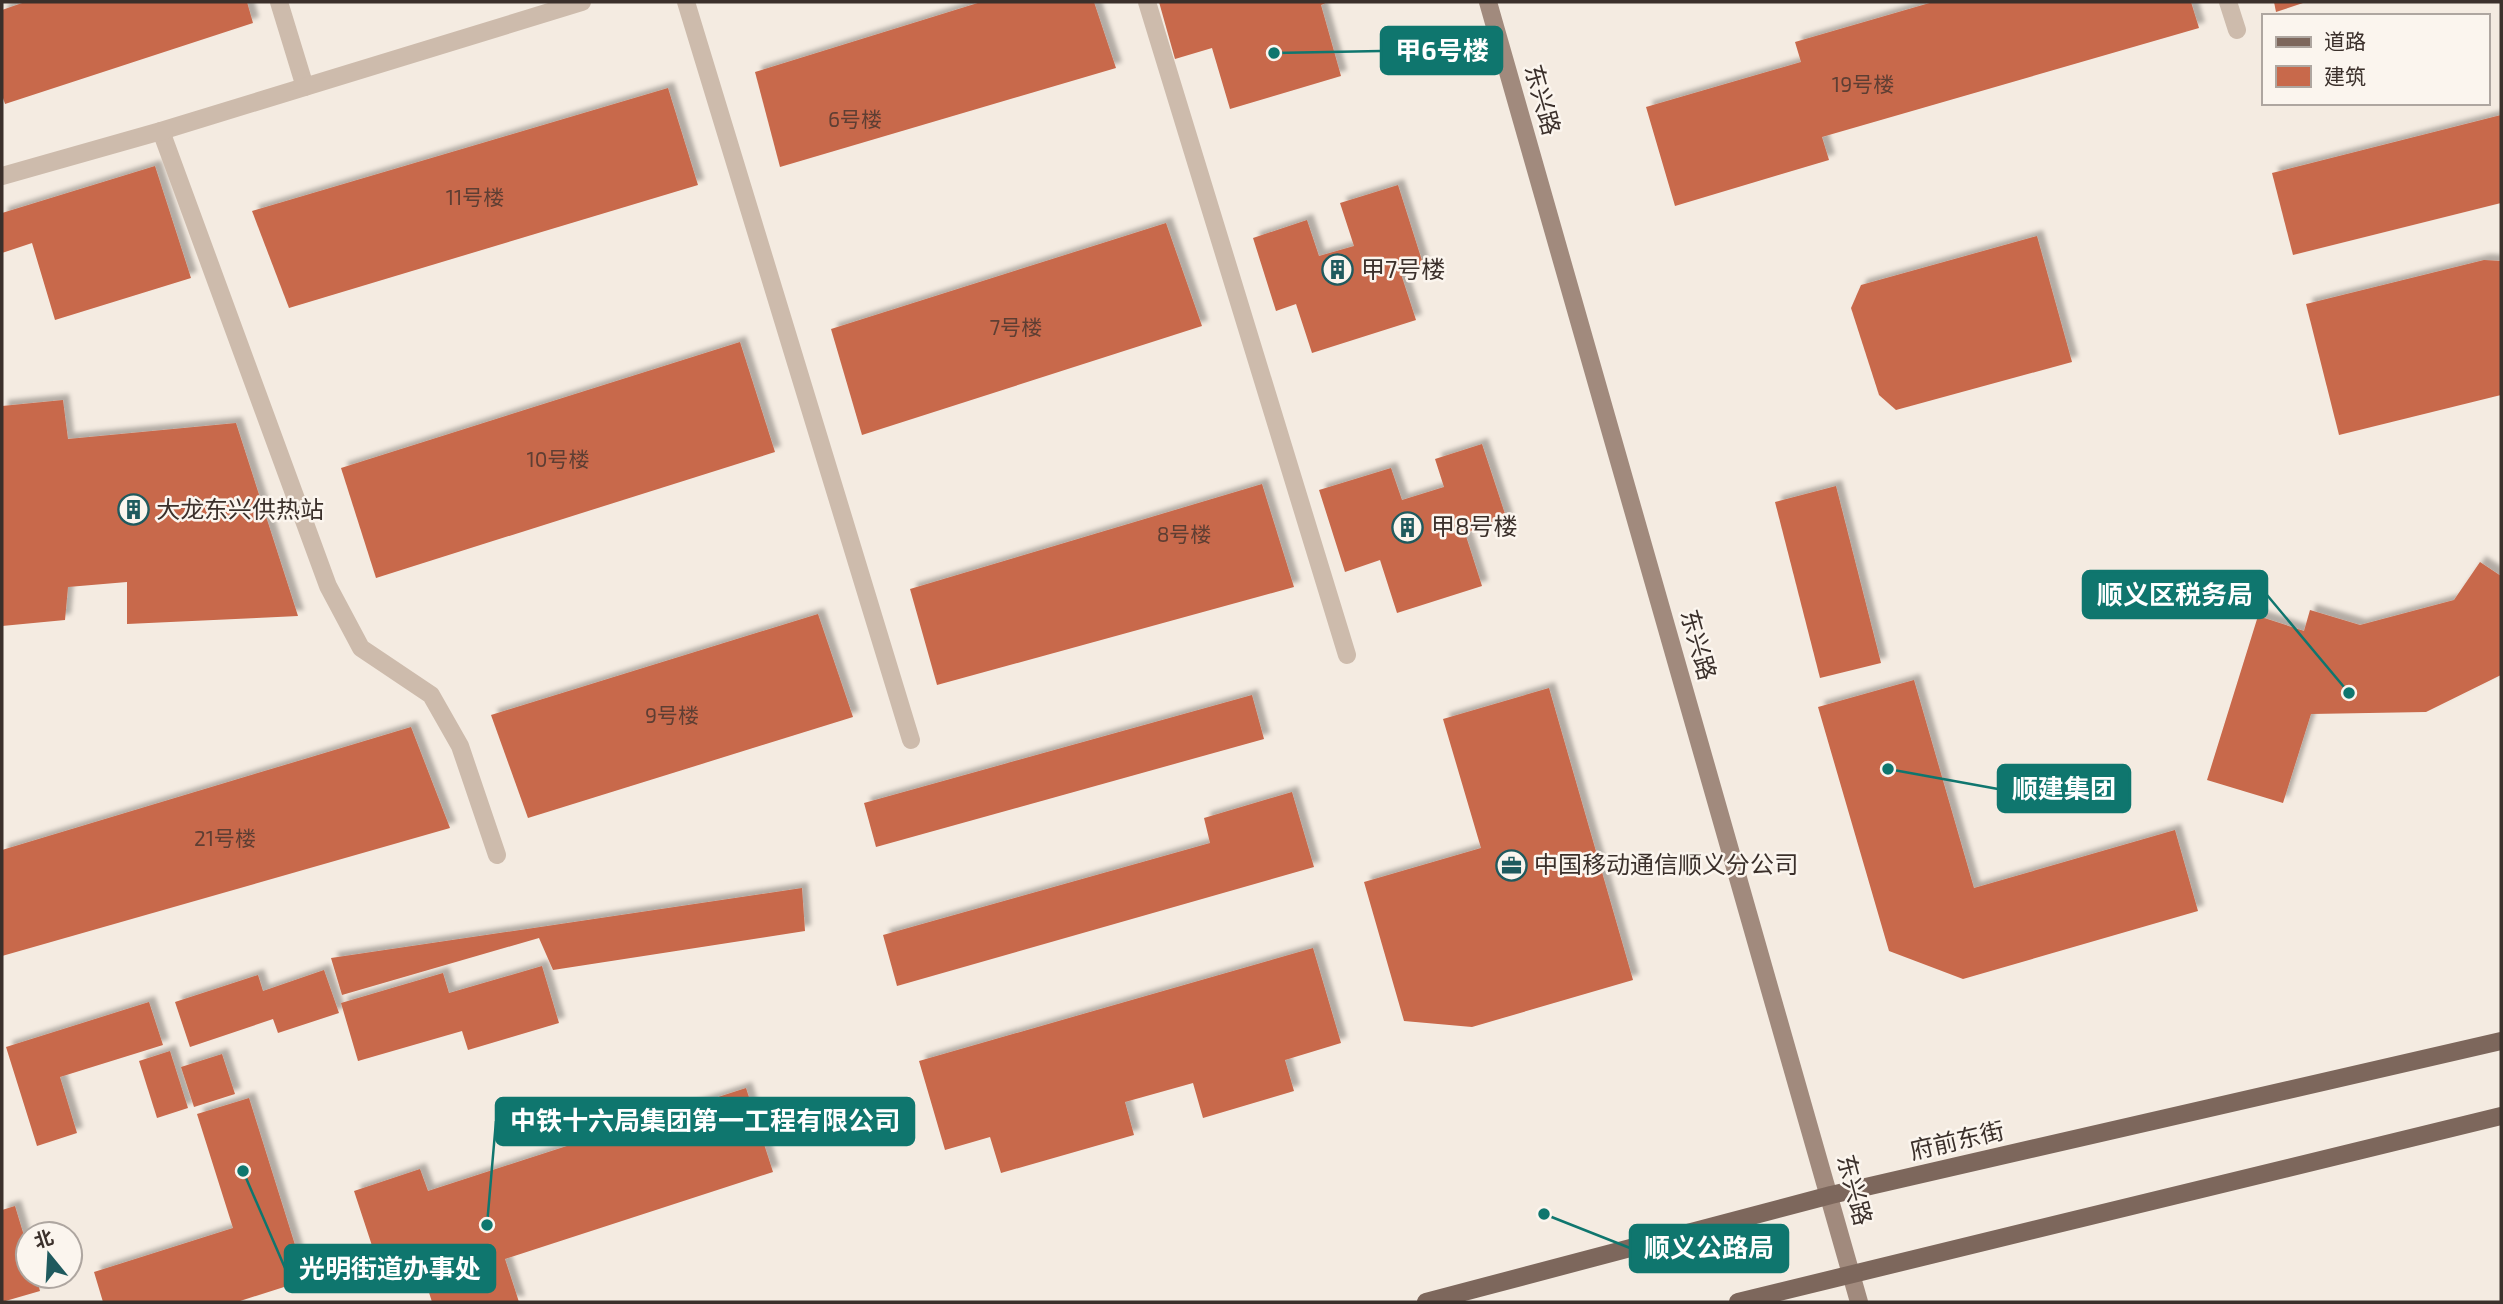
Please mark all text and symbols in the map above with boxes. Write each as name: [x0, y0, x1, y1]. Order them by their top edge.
legend: [2262, 14, 2489, 105]
callout: 甲6号楼: [1381, 27, 1502, 74]
text: 道路: [2324, 28, 2366, 53]
text: 甲6号楼: [1395, 34, 1489, 65]
street label: 东兴路: [1520, 61, 1567, 138]
text: 建筑: [2324, 63, 2366, 88]
house number: 19号楼: [1832, 71, 1894, 96]
house number: 6号楼: [828, 106, 882, 131]
house number: 11号楼: [446, 184, 504, 209]
building icon: 甲7号楼: [1321, 253, 1355, 287]
place label: 甲7号楼: [1361, 254, 1445, 283]
house number: 7号楼: [990, 314, 1042, 339]
house number: 10号楼: [526, 446, 590, 471]
building icon: 大龙东兴供热站: [116, 493, 150, 527]
place label: 大龙东兴供热站: [156, 494, 324, 523]
building icon: 甲8号楼: [1391, 510, 1425, 544]
place label: 甲8号楼: [1431, 511, 1518, 540]
house number: 8号楼: [1157, 521, 1211, 546]
callout: 顺义区税务局: [2083, 571, 2267, 618]
text: 顺义区税务局: [2097, 578, 2253, 609]
street label: 东兴路: [1676, 606, 1723, 683]
house number: 9号楼: [645, 702, 699, 727]
callout: 顺建集团: [1998, 765, 2130, 812]
text: 顺建集团: [2012, 772, 2116, 803]
house number: 21号楼: [194, 825, 256, 850]
office icon: 中国移动通信顺义分公司: [1494, 848, 1528, 882]
place label: 中国移动通信顺义分公司: [1534, 849, 1798, 878]
callout: 中铁十六局集团第一工程有限公司: [496, 1098, 914, 1145]
text: 中铁十六局集团第一工程有限公司: [510, 1104, 900, 1135]
street label: 府前东街: [1907, 1115, 2007, 1164]
street label: 东兴路: [1832, 1151, 1879, 1228]
north arrow: [14, 1220, 84, 1290]
text: 北: [31, 1224, 56, 1252]
callout: 顺义公路局: [1630, 1225, 1788, 1272]
text: 顺义公路局: [1644, 1231, 1774, 1262]
callout: 光明街道办事处: [285, 1245, 495, 1292]
text: 光明街道办事处: [299, 1252, 481, 1283]

